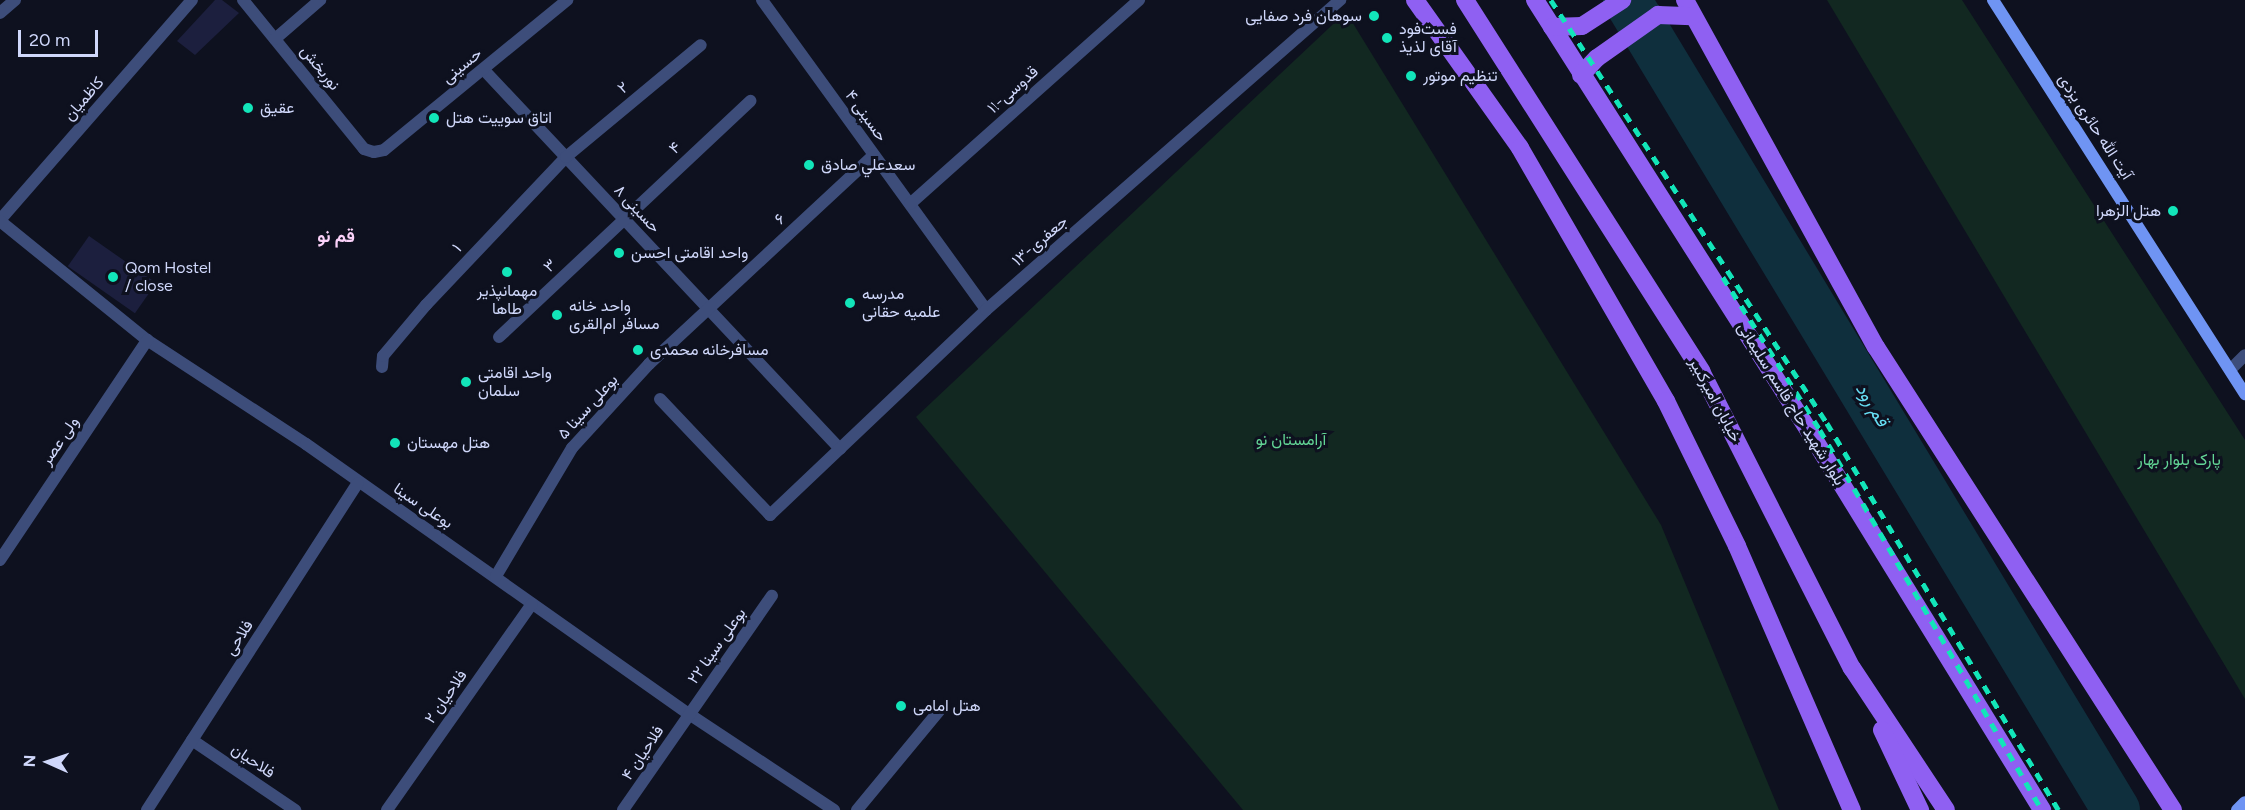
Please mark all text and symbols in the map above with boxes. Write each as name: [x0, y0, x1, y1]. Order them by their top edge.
place label: سوهان فرد صفایی: [1245, 6, 1362, 26]
marker: سوهان فرد صفایی: [1367, 9, 1381, 23]
scale bar: [21, 18, 100, 56]
place label: فست‌فود آقای لذیذ: [1399, 19, 1457, 57]
text: 20 m: [29, 29, 70, 51]
marker: فست‌فود آقای لذیذ: [1380, 31, 1394, 45]
street label: نوربخش: [296, 42, 344, 94]
street label: حسینی: [438, 44, 486, 88]
street label: قدوسی-۱۱: [984, 62, 1042, 118]
place label: تنظیم موتور: [1423, 66, 1498, 86]
marker: تنظیم موتور: [1404, 69, 1418, 83]
street label: آیت الله‌ حائری‌ یزدی: [2054, 71, 2136, 183]
street label: کاظمیان: [60, 73, 108, 125]
street label: ۲: [614, 78, 632, 98]
street label: حسینی ۴: [841, 87, 891, 145]
place label: عقیق: [260, 98, 294, 118]
marker: عقیق: [241, 101, 255, 115]
place label: اتاق سوییت هتل: [446, 108, 552, 128]
marker: اتاق سوییت هتل: [427, 111, 441, 125]
street label: ۴: [665, 138, 685, 158]
place label: سعدعلي صادق: [821, 155, 915, 175]
marker: سعدعلي صادق: [802, 158, 816, 172]
street label: حسینی ۸: [610, 181, 664, 237]
place label: هتل الزهرا: [2096, 201, 2161, 221]
marker: هتل الزهرا: [2166, 204, 2180, 218]
street label: ۶: [771, 209, 789, 229]
street label: جعفری-۱۳: [1008, 212, 1072, 270]
district label: قم نو: [317, 225, 355, 247]
street label: ۱: [448, 240, 466, 256]
place label: واحد اقامتی احسن: [631, 243, 748, 263]
marker: واحد اقامتی احسن: [612, 246, 626, 260]
street label: ۳: [540, 255, 560, 277]
place label: Qom Hostel / close: [125, 258, 211, 296]
marker: مهمانپذیر طاها: [500, 265, 514, 279]
marker: Qom Hostel / close: [106, 270, 120, 284]
place label: مهمانپذیر طاها: [477, 281, 537, 319]
place label: مدرسه علمیه حقانی: [862, 284, 940, 322]
place label: واحد خانه مسافر ام‌القری: [569, 296, 660, 334]
marker: مدرسه علمیه حقانی: [843, 296, 857, 310]
marker: واحد خانه مسافر ام‌القری: [550, 308, 564, 322]
street label: بلوار شهید حاج قاسم سلیمانی: [1733, 319, 1849, 489]
place label: مسافرخانه محمدی: [650, 340, 769, 360]
marker: مسافرخانه محمدی: [631, 343, 645, 357]
street label: خیابان امیرکبیر: [1685, 354, 1745, 446]
place label: واحد اقامتی سلمان: [478, 363, 552, 401]
street label: بوعلی سینا ۵: [554, 370, 622, 444]
marker: واحد اقامتی سلمان: [459, 375, 473, 389]
water label: قم رود: [1851, 379, 1893, 431]
street label: ولی عصر: [37, 413, 83, 469]
park label: آرامستان نو: [1256, 430, 1326, 450]
place label: هتل مهستان: [407, 433, 490, 453]
marker: هتل مهستان: [388, 436, 402, 450]
park label: پارک بلوار بهار: [2137, 450, 2221, 470]
street label: بوعلی سینا: [390, 479, 456, 533]
street label: بوعلی سینا ۲۲: [684, 604, 750, 688]
street label: فلاحی: [221, 617, 257, 659]
street label: فلاحیان ۲: [421, 667, 471, 727]
place label: هتل امامی: [913, 696, 981, 716]
marker: هتل امامی: [894, 699, 908, 713]
street label: فلاحیان ۴: [618, 722, 668, 784]
north arrow: [18, 732, 78, 792]
street label: فلاحیان: [228, 739, 278, 783]
text: N: [20, 754, 39, 768]

